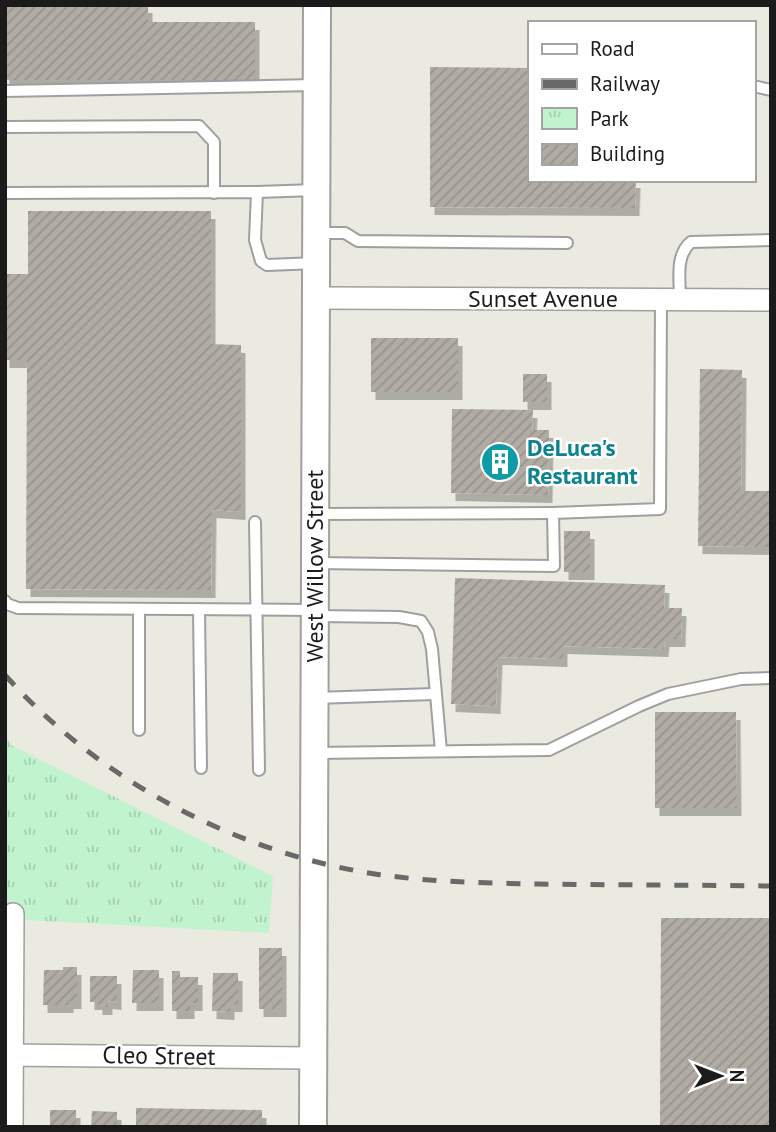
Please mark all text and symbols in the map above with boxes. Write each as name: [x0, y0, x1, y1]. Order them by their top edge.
legend: [528, 21, 755, 182]
text: Road: [590, 35, 634, 62]
text: Railway: [590, 70, 660, 97]
text: Park: [590, 105, 629, 132]
text: Building: [590, 140, 665, 167]
street label: Sunset Avenue: [468, 283, 618, 314]
place label: DeLuca's Restaurant: [527, 432, 638, 491]
building icon: DeLuca's Restaurant: [479, 441, 521, 483]
street label: West Willow Street: [299, 470, 330, 662]
street label: Cleo Street: [102, 1039, 216, 1072]
north arrow: [685, 1041, 755, 1111]
text: N: [725, 1070, 749, 1082]

